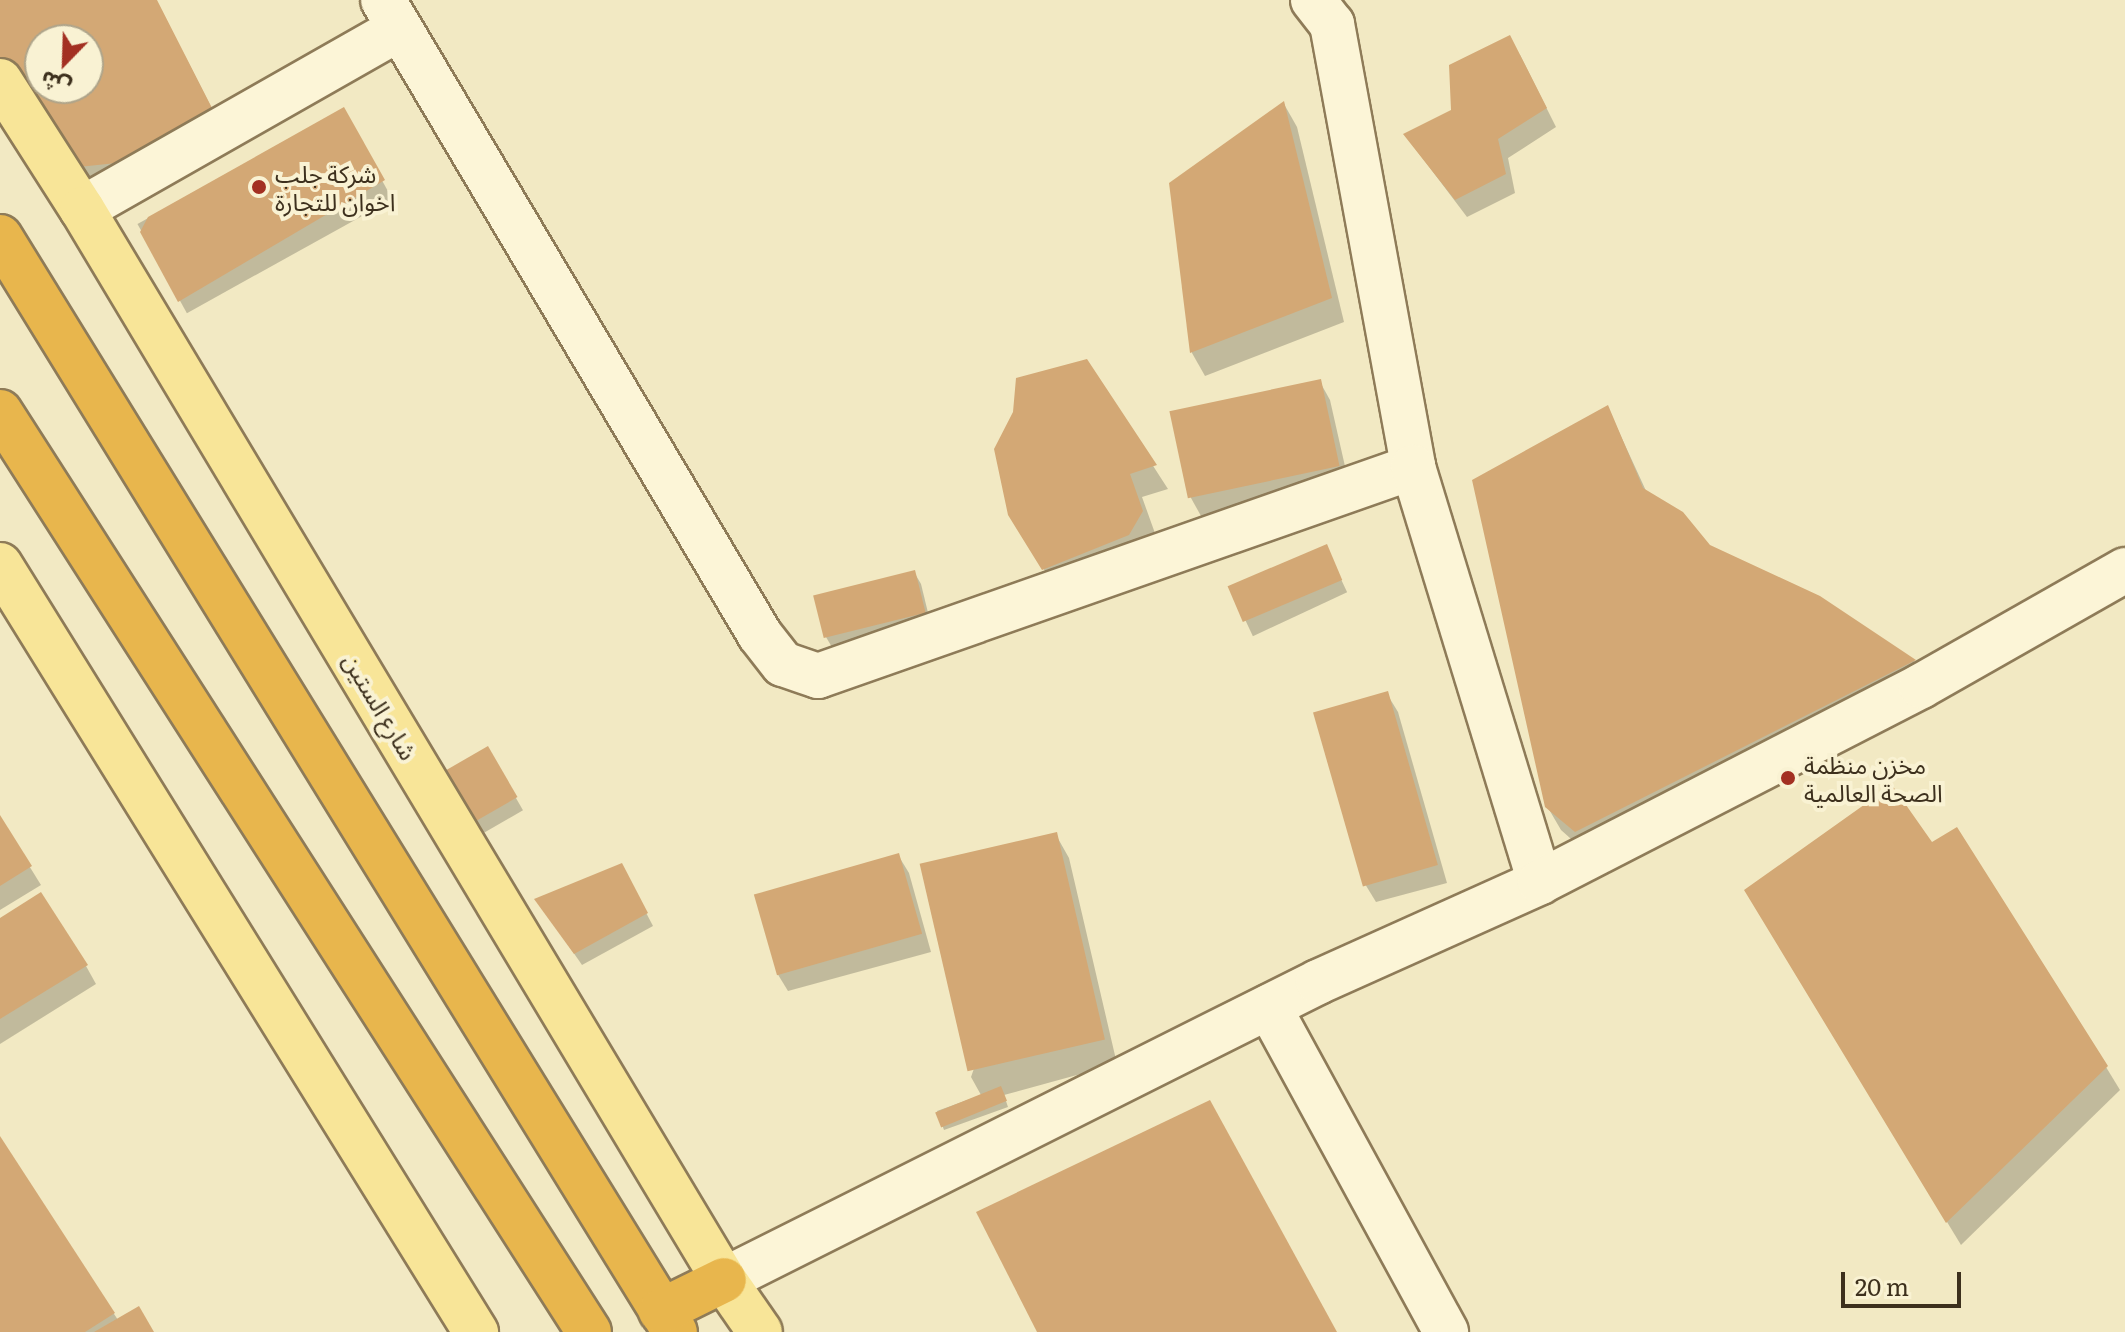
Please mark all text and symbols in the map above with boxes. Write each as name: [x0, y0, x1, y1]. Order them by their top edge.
north arrow: [24, 24, 104, 104]
text: ش: [35, 64, 76, 106]
place label: شركة جلب اخوان للتجارة: [275, 159, 395, 215]
marker: شركة جلب اخوان للتجارة: [250, 178, 268, 196]
street label: شارع الستين: [338, 647, 424, 765]
place label: مخزن منظمة الصحة العالمية: [1804, 750, 1943, 806]
marker: مخزن منظمة الصحة العالمية: [1779, 769, 1797, 787]
scale bar: [1845, 1256, 1965, 1306]
text: 20 m: [1855, 1268, 1909, 1303]

